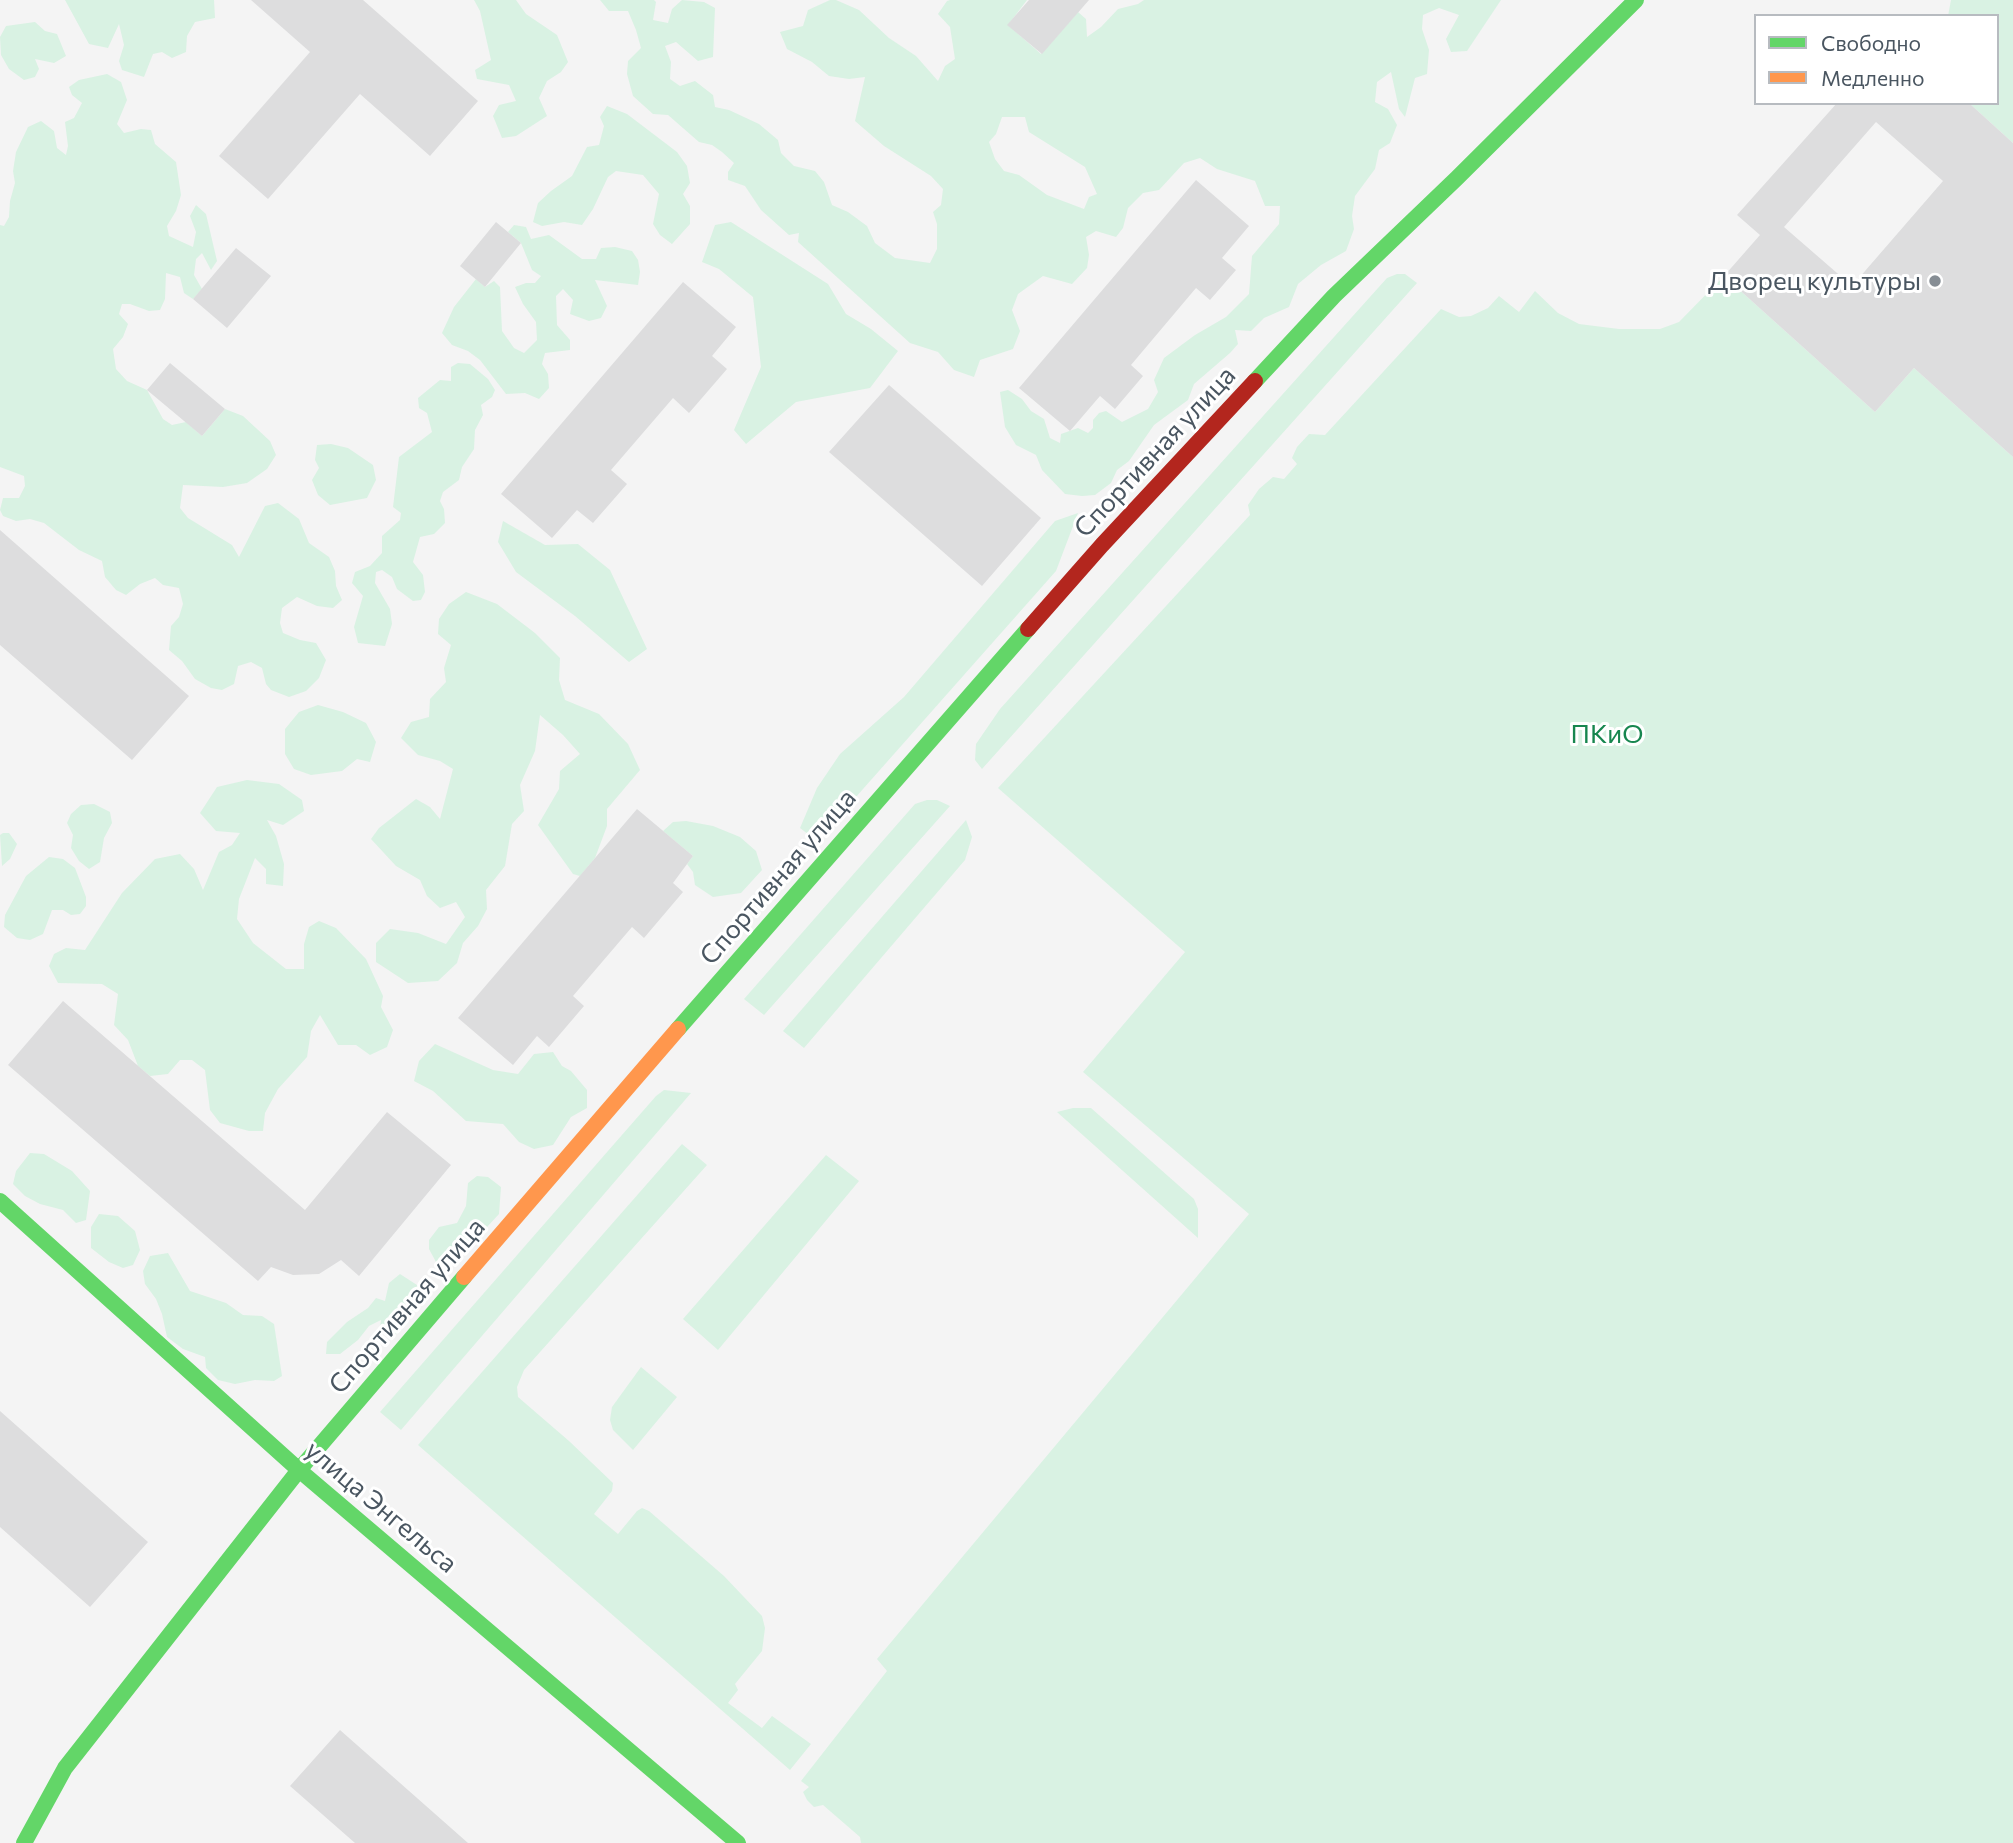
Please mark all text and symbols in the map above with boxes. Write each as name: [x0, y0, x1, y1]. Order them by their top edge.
legend: [1754, 14, 1999, 105]
text: Свободно: [1821, 30, 1921, 55]
text: Медленно: [1821, 65, 1925, 90]
place label: Дворец культуры: [1708, 265, 1921, 297]
marker: Дворец культуры: [1927, 273, 1943, 289]
street label: Спортивная улица: [1068, 360, 1242, 544]
park label: ПКиО: [1570, 718, 1644, 750]
street label: Спортивная улица: [693, 783, 863, 971]
street label: Спортивная улица: [322, 1212, 492, 1400]
street label: улица Энгельса: [299, 1435, 463, 1579]

